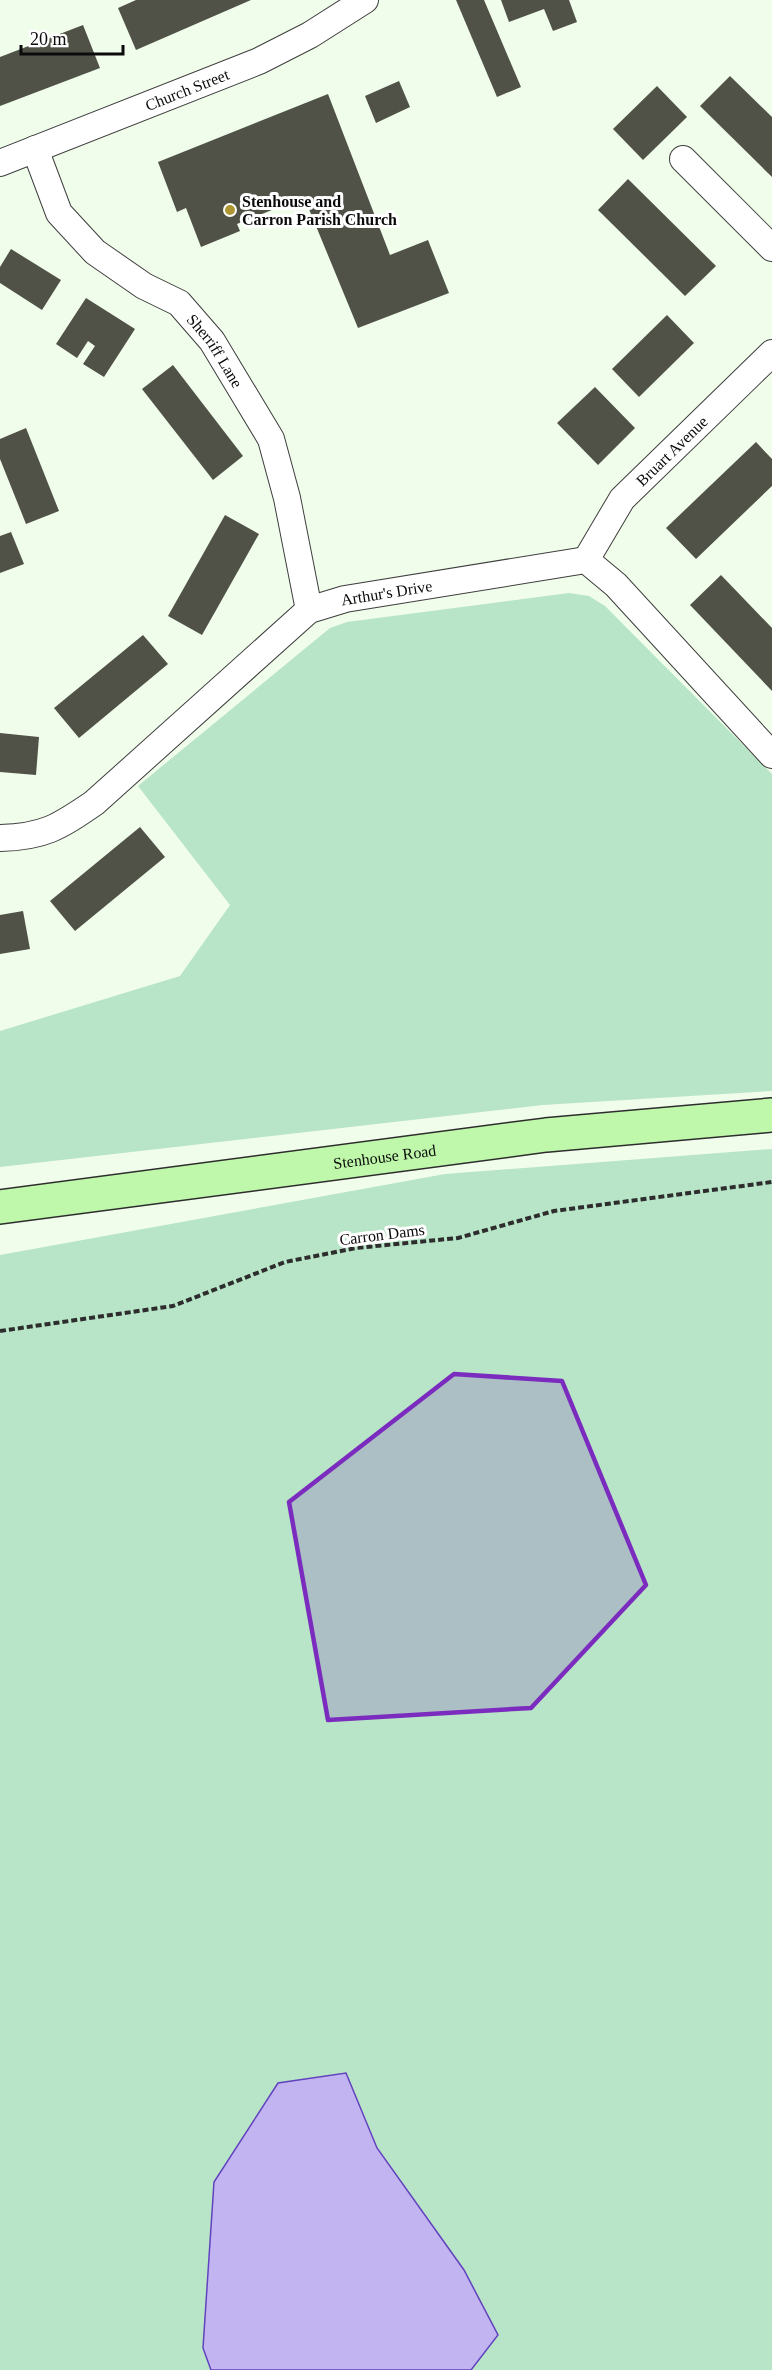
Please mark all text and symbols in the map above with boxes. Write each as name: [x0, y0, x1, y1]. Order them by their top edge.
scale bar: [21, 18, 123, 56]
text: 20 m: [30, 29, 67, 49]
street label: Church Street: [143, 65, 232, 114]
place label: Stenhouse and Carron Parish Church: [242, 193, 397, 228]
marker: Stenhouse and Carron Parish Church: [223, 203, 237, 217]
street label: Sherriff Lane: [184, 311, 246, 391]
street label: Bruart Avenue: [633, 413, 711, 490]
street label: Arthur's Drive: [340, 577, 433, 609]
street label: Stenhouse Road: [332, 1142, 437, 1172]
street label: Carron Dams: [338, 1221, 426, 1248]

